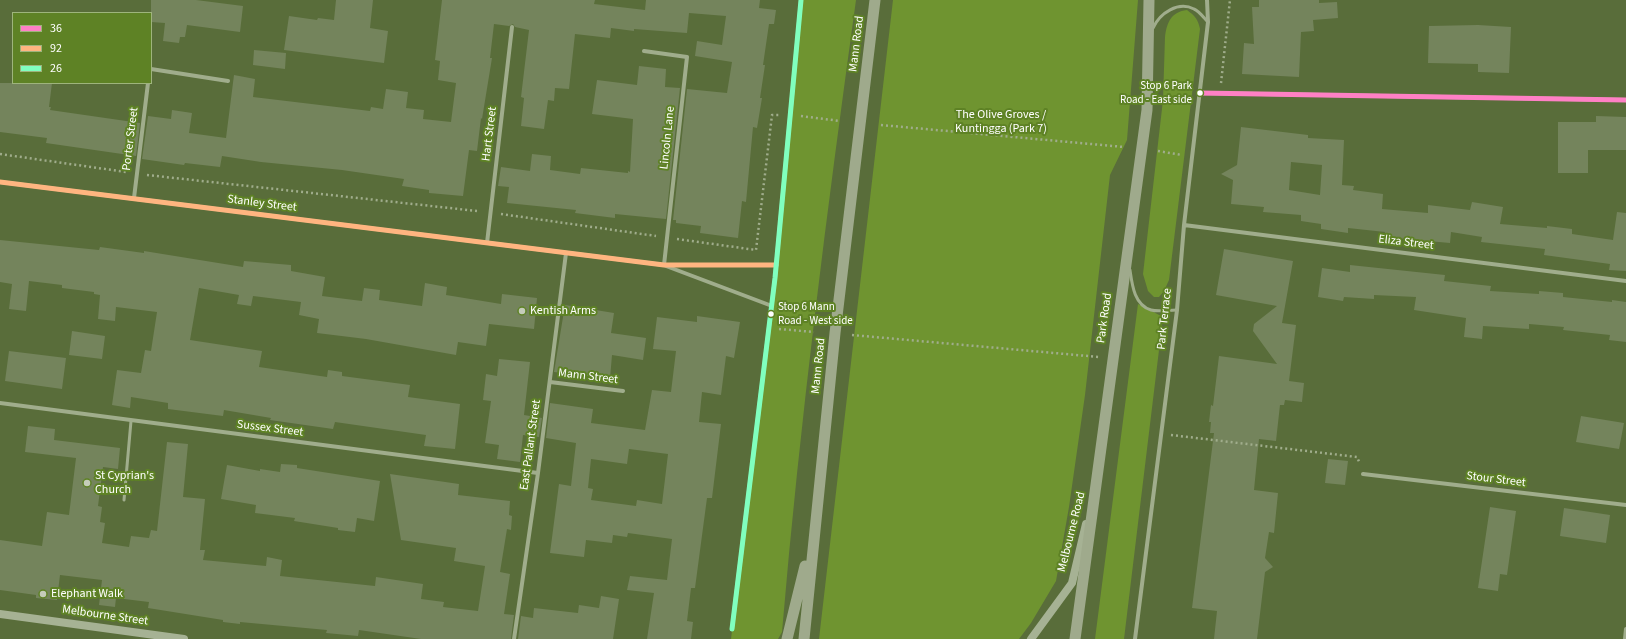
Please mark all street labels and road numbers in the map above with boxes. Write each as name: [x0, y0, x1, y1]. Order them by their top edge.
street label: Mann Road: [846, 15, 868, 73]
street label: Hart Street: [480, 106, 500, 162]
street label: Lincoln Lane: [658, 106, 678, 170]
street label: Porter Street: [120, 107, 142, 171]
street label: Stanley Street: [227, 193, 297, 215]
street label: Eliza Street: [1377, 232, 1435, 254]
street label: Park Terrace: [1155, 288, 1175, 350]
street label: Park Road: [1094, 292, 1116, 344]
street label: Mann Road: [809, 337, 829, 395]
street label: Mann Street: [557, 366, 619, 388]
street label: East Pallant Street: [518, 399, 544, 491]
street label: Sussex Street: [236, 418, 304, 440]
street label: Stour Street: [1466, 469, 1526, 491]
street label: Melbourne Road: [1055, 490, 1089, 574]
street label: Melbourne Street: [61, 603, 149, 629]

